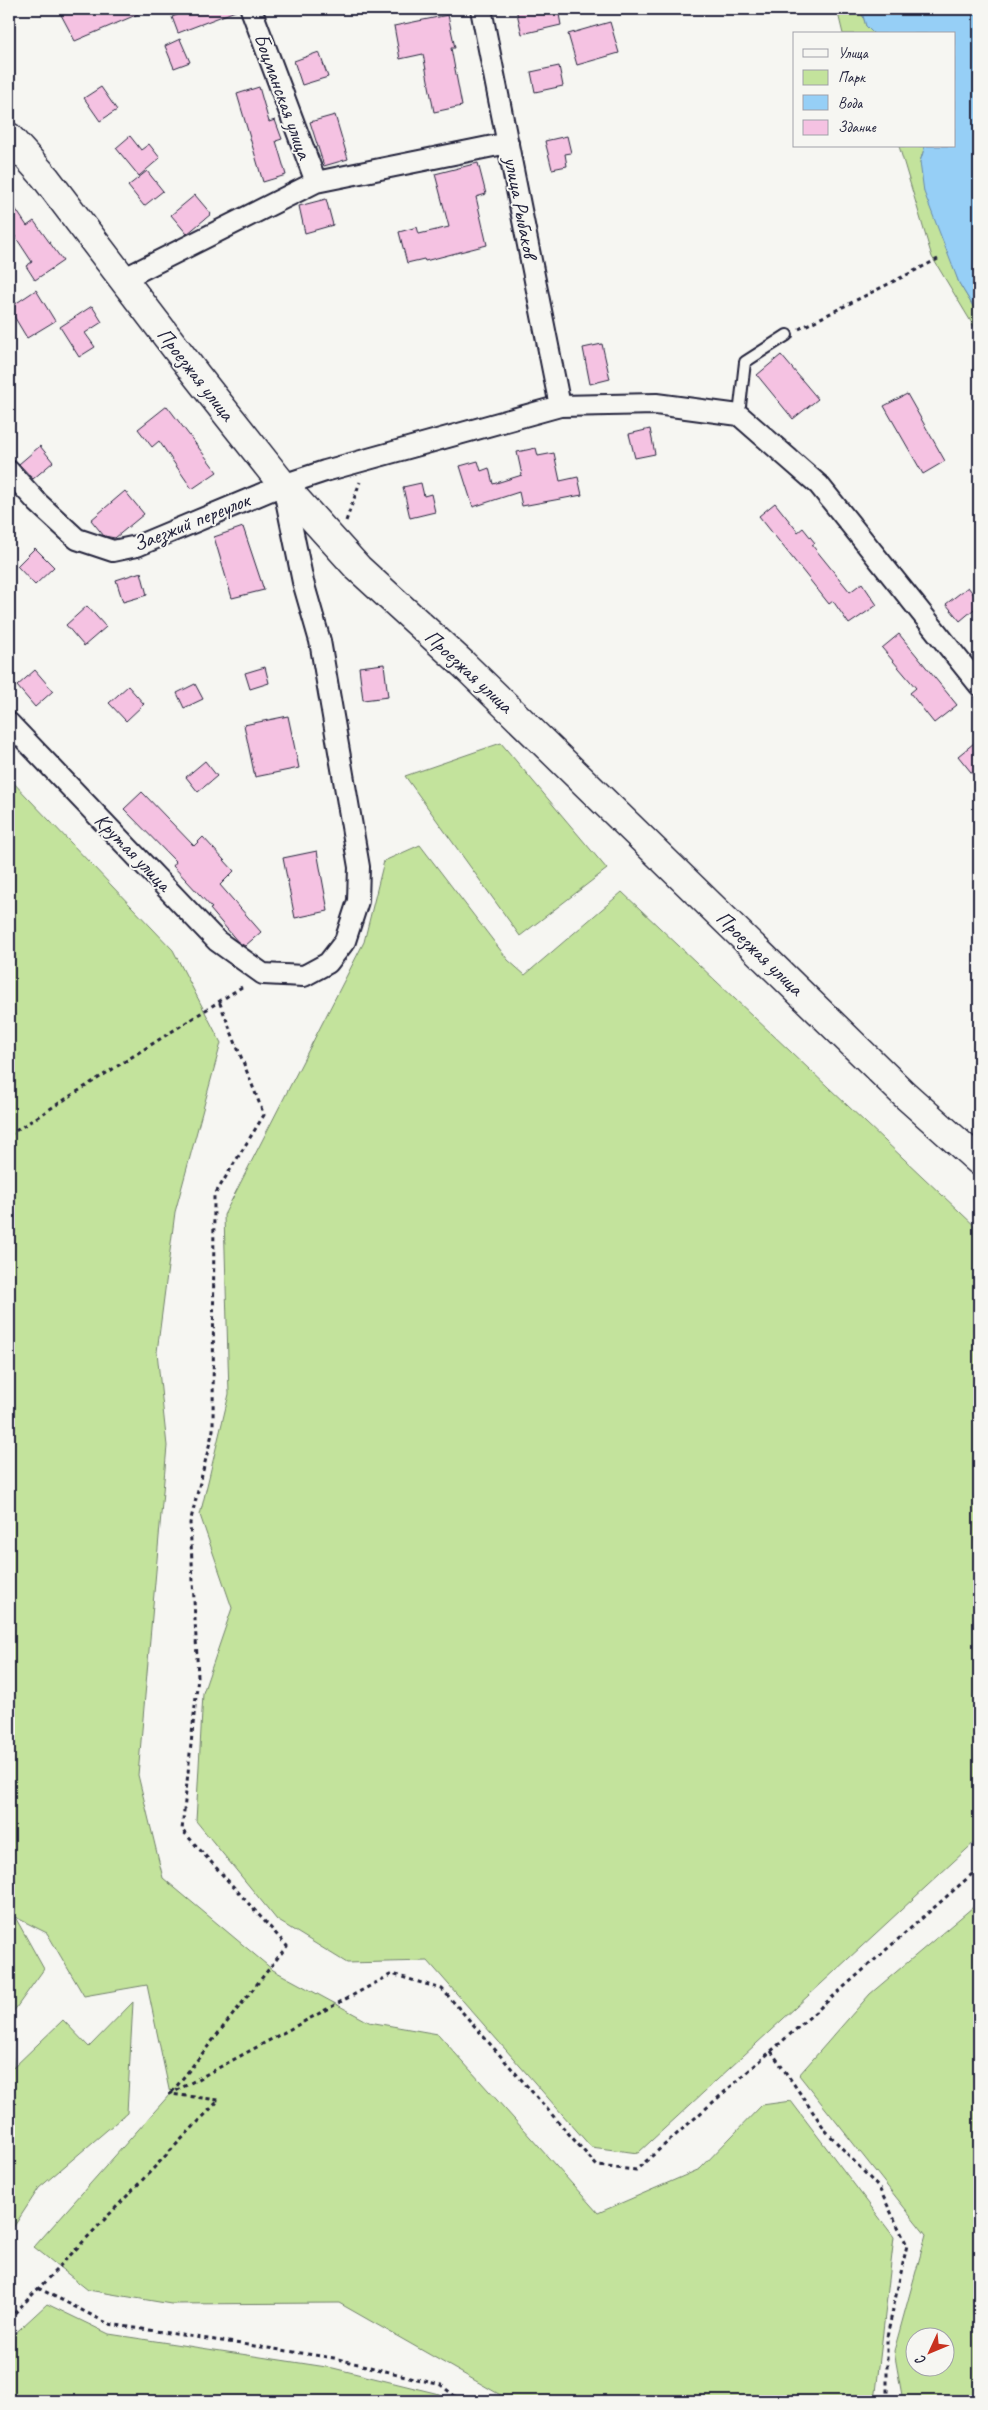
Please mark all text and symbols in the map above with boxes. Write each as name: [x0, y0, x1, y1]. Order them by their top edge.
street label: Боцманская улица: [248, 30, 318, 164]
legend: [793, 32, 956, 148]
text: Улица: [838, 44, 869, 63]
text: Парк: [838, 68, 866, 87]
text: Вода: [838, 94, 863, 113]
text: Здание: [838, 118, 877, 137]
street label: улица Рыбаков: [498, 152, 544, 264]
street label: Проезжая улица: [151, 322, 242, 427]
street label: Заезжий переулок: [129, 486, 256, 558]
street label: Проезжая улица: [419, 624, 520, 720]
street label: Крутая улица: [89, 807, 178, 898]
street label: Проезжая улица: [711, 905, 810, 1002]
north arrow: [906, 2328, 956, 2378]
text: С: [911, 2351, 930, 2369]

